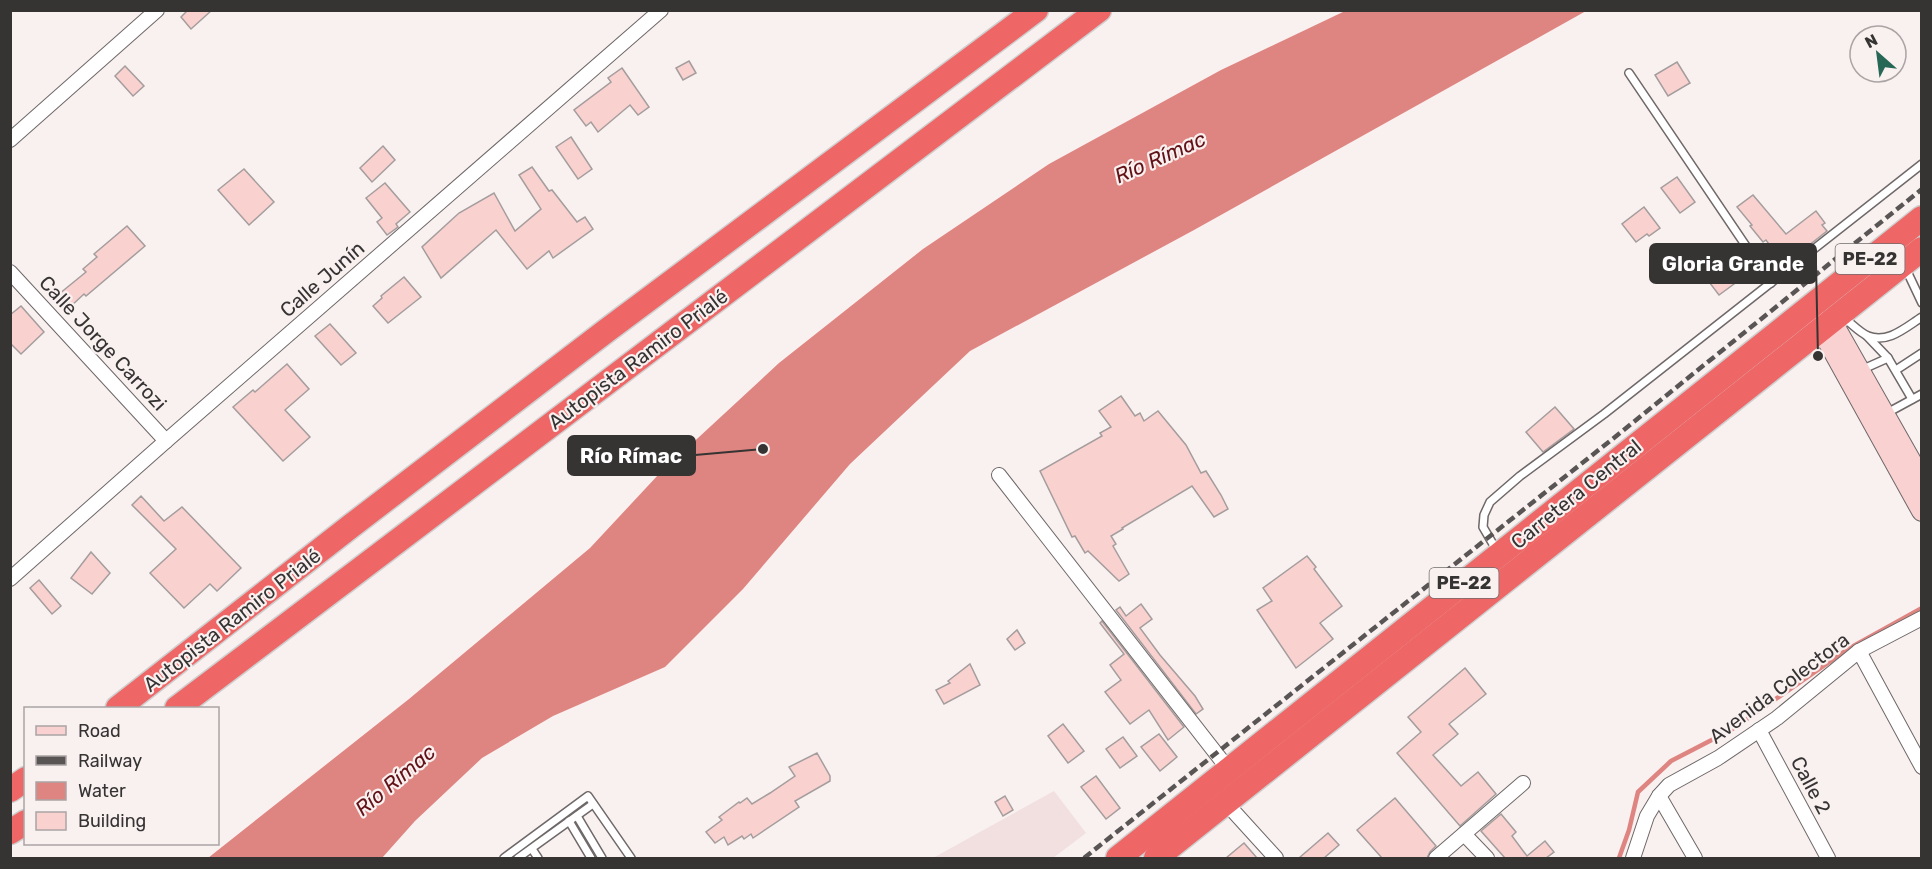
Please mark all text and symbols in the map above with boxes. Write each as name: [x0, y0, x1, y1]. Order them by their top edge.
north arrow: [1848, 24, 1908, 84]
text: N: [1862, 30, 1881, 52]
water label: Río Rímac: [1110, 126, 1210, 188]
street label: Calle Junín: [275, 236, 369, 322]
callout: Gloria Grande: [1650, 244, 1816, 283]
road number: PE-22: [1836, 244, 1904, 274]
text: Gloria Grande: [1662, 251, 1804, 276]
street label: Calle Jorge Carrozi: [34, 271, 172, 415]
street label: Autopista Ramiro Prialé: [544, 284, 732, 434]
street label: Carretera Central: [1506, 434, 1646, 554]
callout: Río Rímac: [568, 436, 695, 475]
text: Río Rímac: [580, 443, 682, 468]
street label: Autopista Ramiro Prialé: [139, 543, 325, 697]
road number: PE-22: [1430, 568, 1498, 598]
street label: Avenida Colectora: [1704, 628, 1854, 748]
legend: [24, 707, 219, 845]
text: Road: [78, 720, 121, 742]
water label: Río Rímac: [350, 739, 440, 821]
text: Railway: [78, 750, 142, 772]
street label: Calle 2: [1786, 752, 1836, 818]
text: Water: [78, 780, 126, 802]
text: Building: [78, 810, 146, 832]

